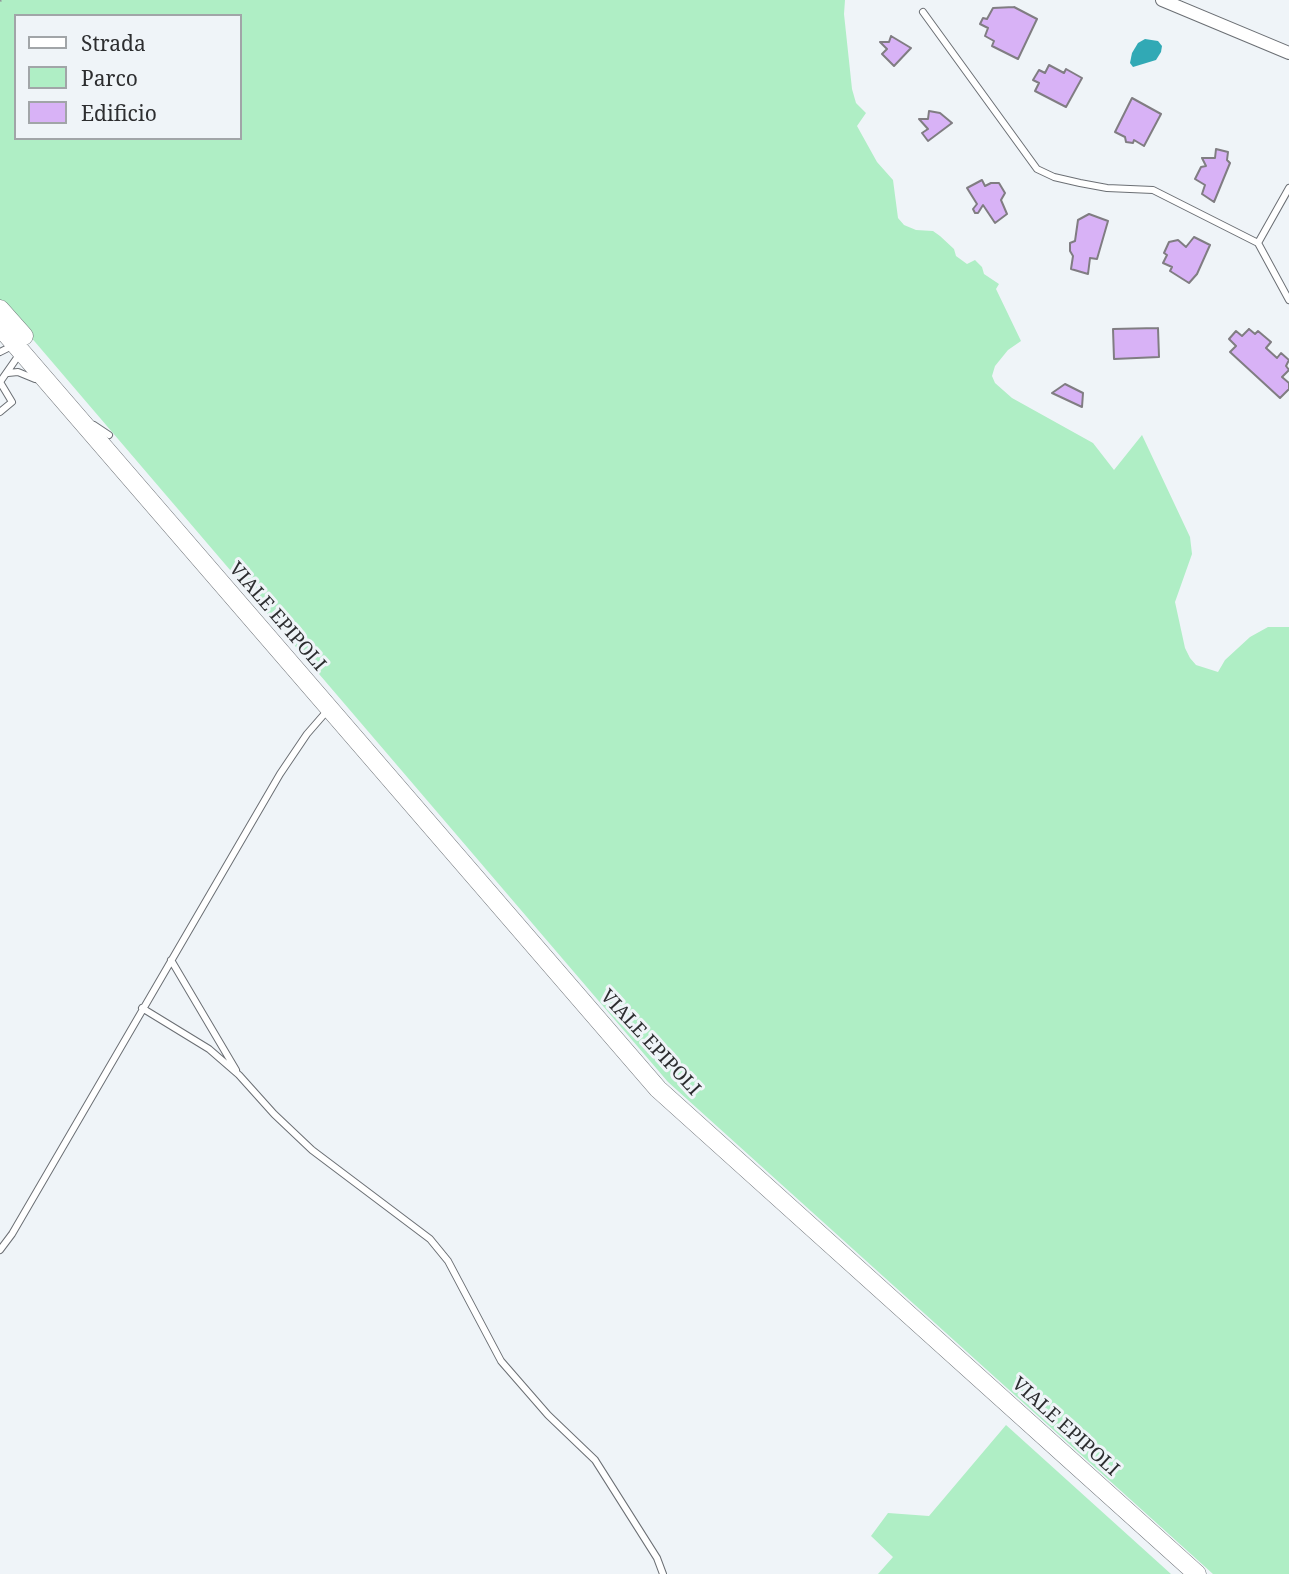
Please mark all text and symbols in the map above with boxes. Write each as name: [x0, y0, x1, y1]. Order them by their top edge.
legend: [14, 14, 242, 140]
text: Strada: [81, 29, 146, 57]
text: Parco: [81, 64, 138, 92]
text: Edificio: [81, 99, 157, 127]
street label: VIALE EPIPOLI: [224, 558, 330, 676]
street label: VIALE EPIPOLI: [595, 985, 705, 1101]
street label: VIALE EPIPOLI: [1007, 1373, 1123, 1481]

